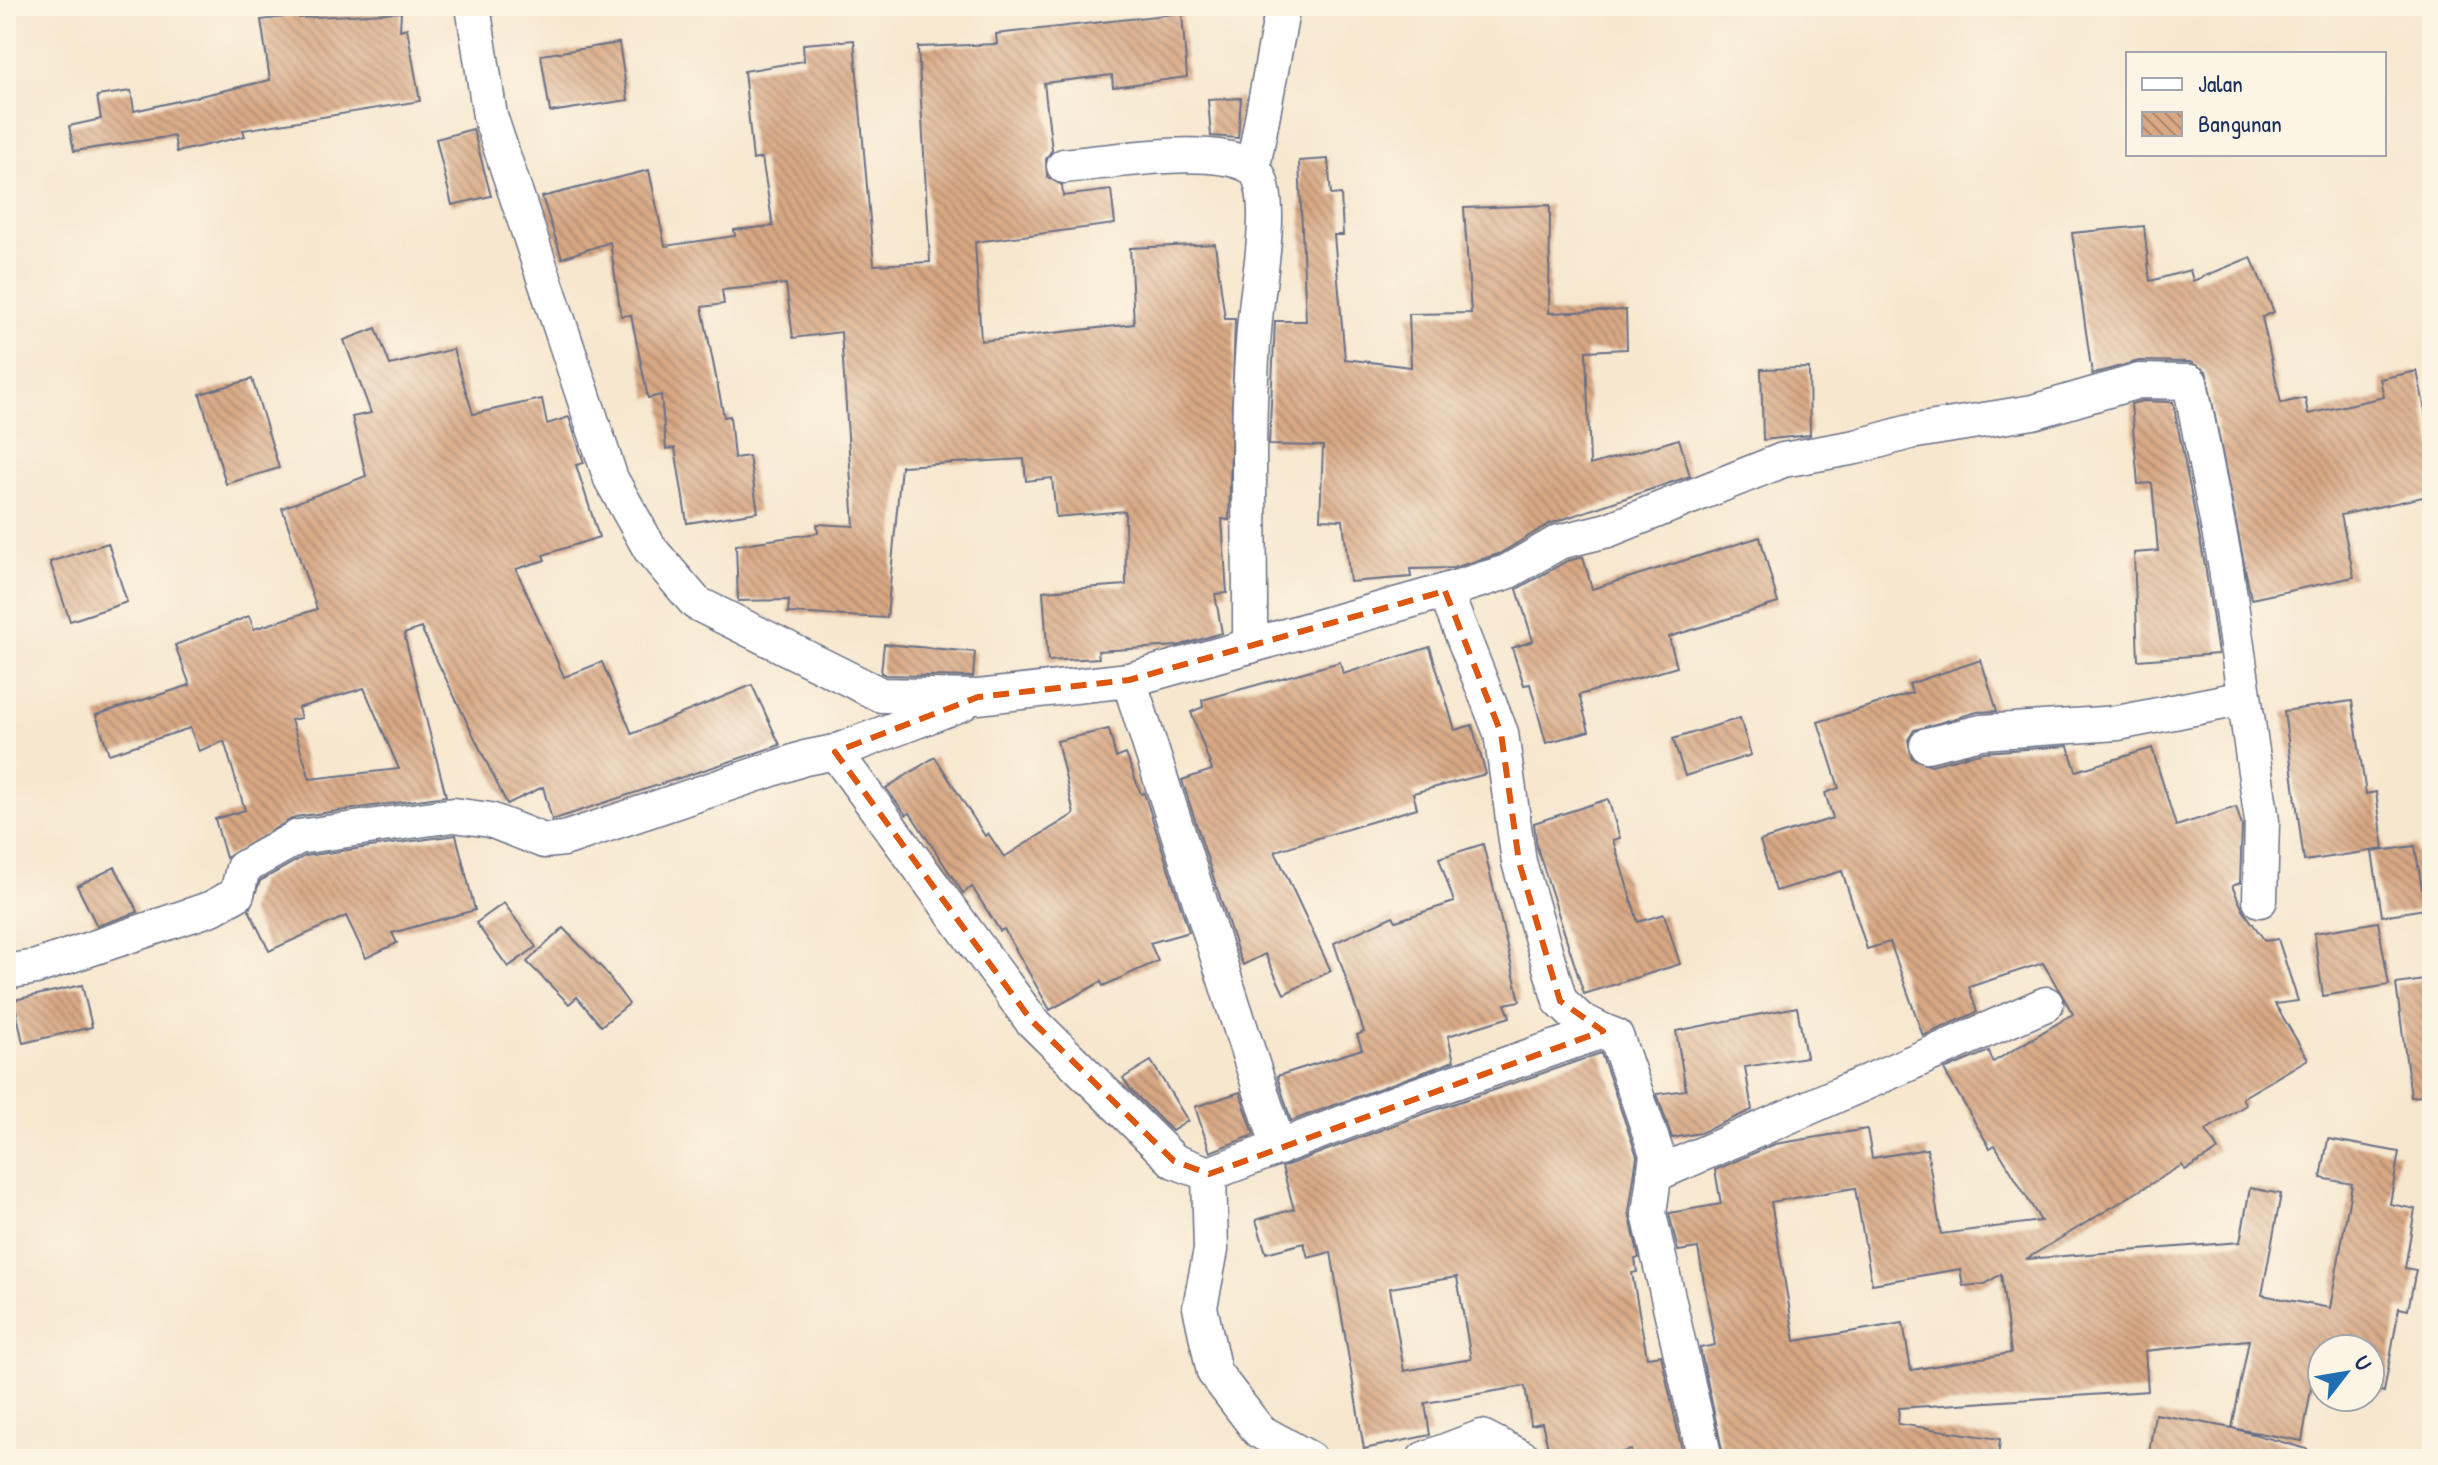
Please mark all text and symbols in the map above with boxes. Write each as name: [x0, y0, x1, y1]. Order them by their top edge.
legend: [2126, 52, 2386, 156]
text: Jalan: [2198, 67, 2243, 99]
text: Bangunan: [2198, 107, 2282, 139]
north arrow: [2306, 1333, 2386, 1413]
text: U: [2347, 1350, 2379, 1376]

